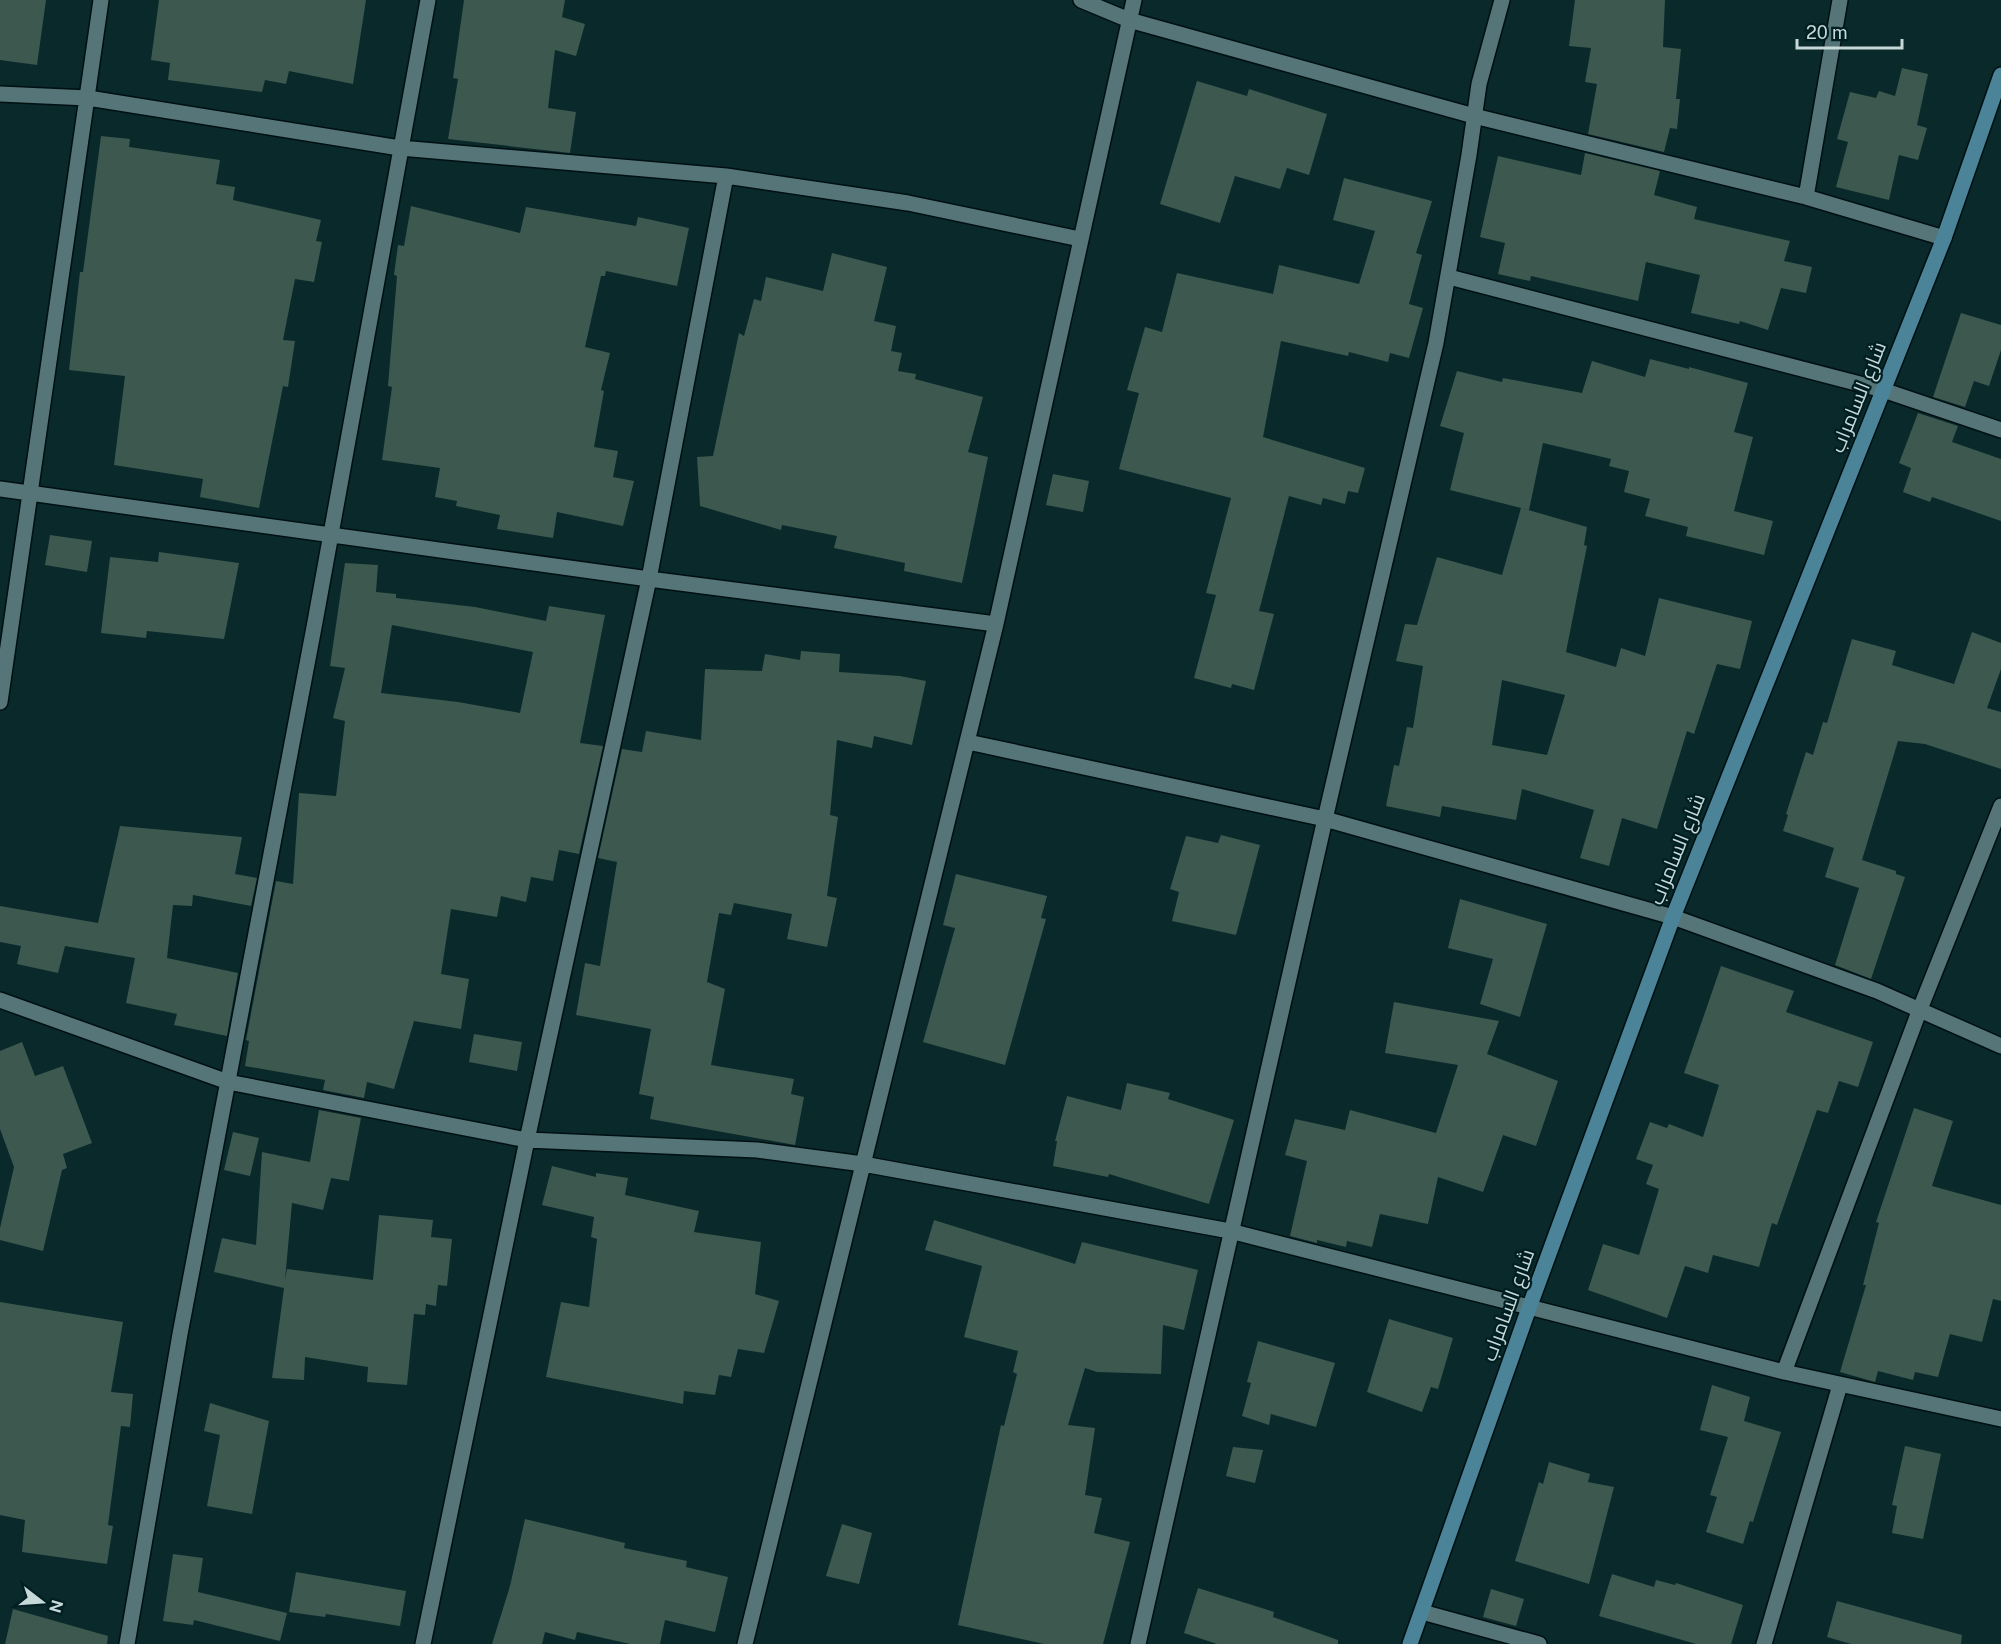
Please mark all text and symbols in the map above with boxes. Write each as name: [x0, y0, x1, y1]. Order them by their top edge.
scale bar: [1797, 12, 1902, 50]
text: 20 m: [1806, 22, 1848, 43]
street label: شارع السامراب: [1825, 338, 1893, 457]
street label: شارع السامراب: [1644, 790, 1712, 909]
street label: شارع السامراب: [1477, 1246, 1541, 1365]
north arrow: [12, 1572, 72, 1632]
text: N: [45, 1597, 67, 1615]

